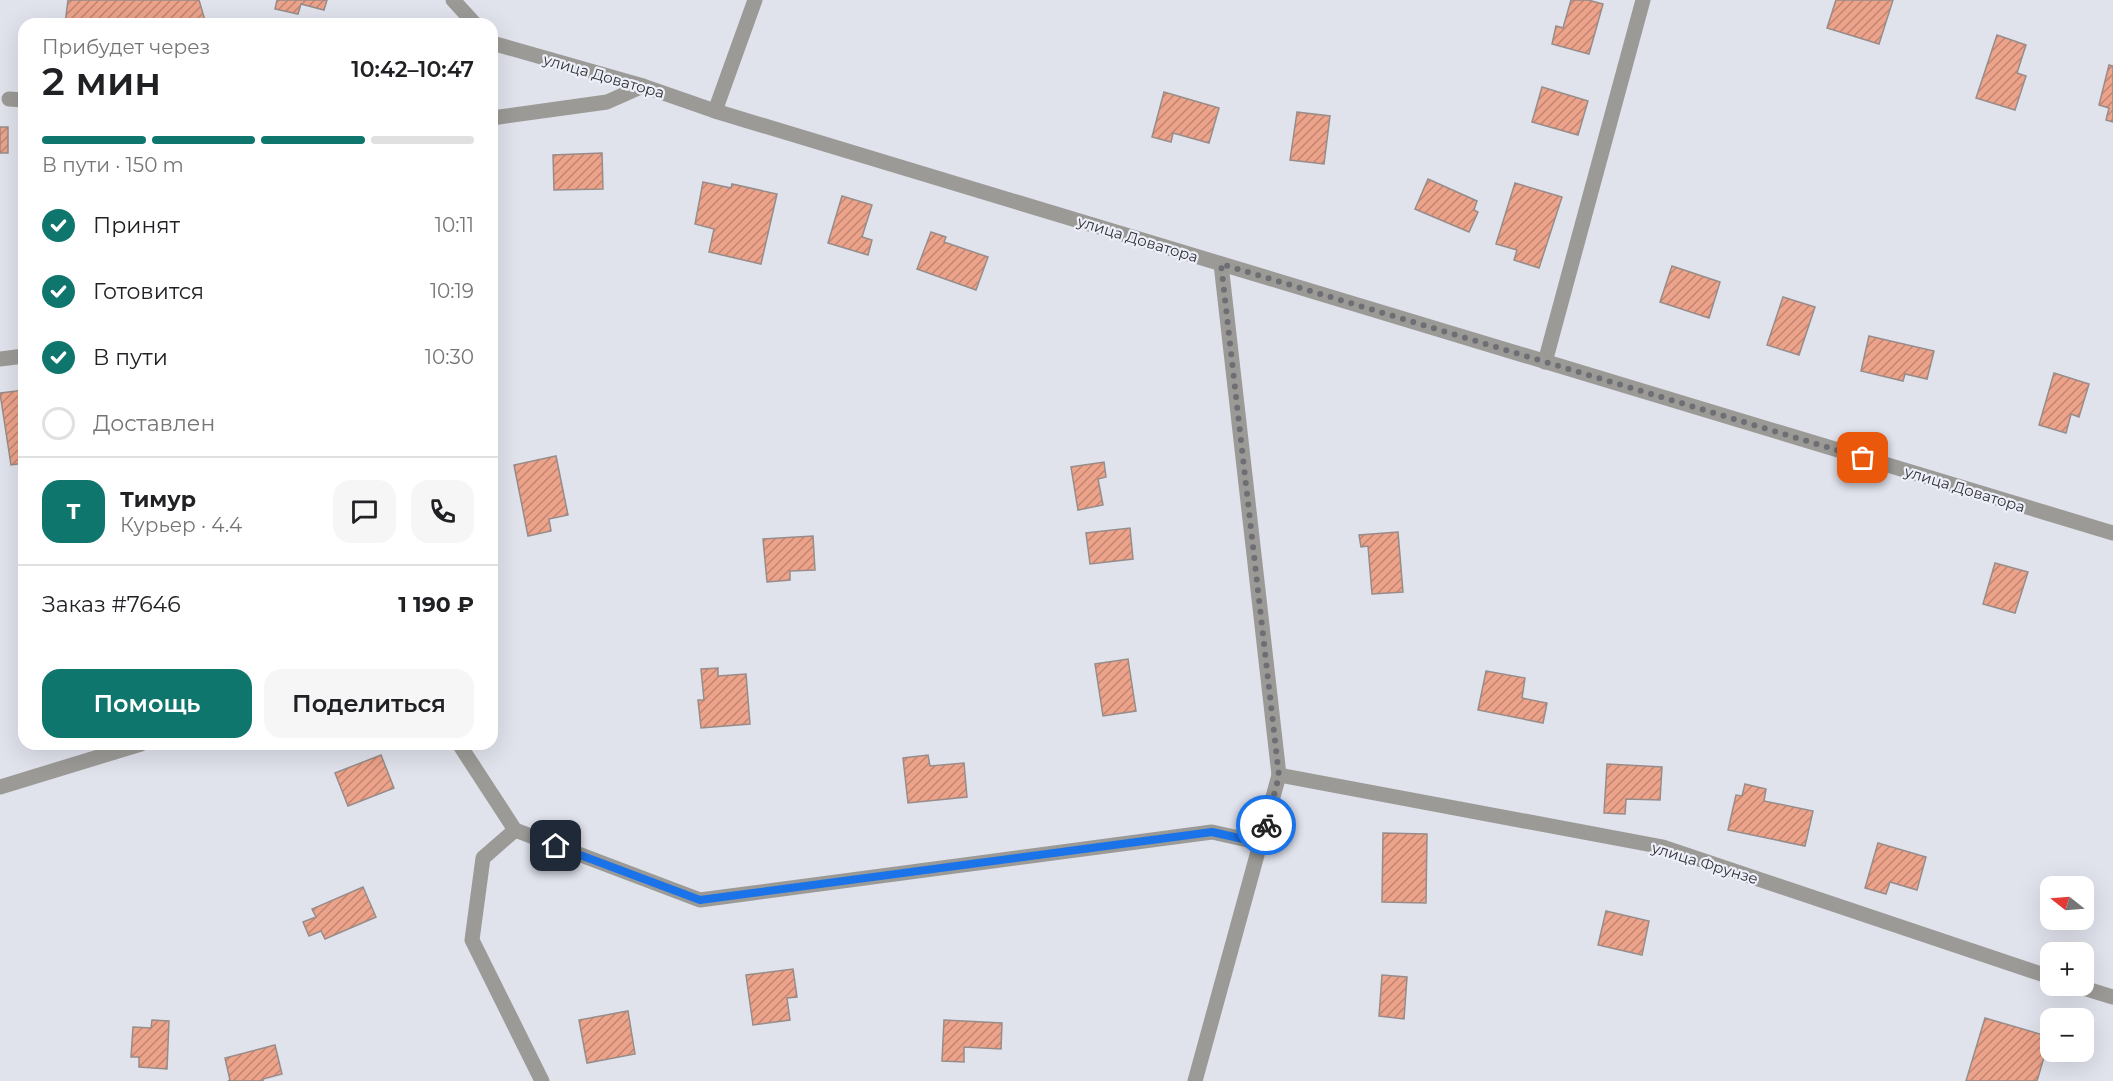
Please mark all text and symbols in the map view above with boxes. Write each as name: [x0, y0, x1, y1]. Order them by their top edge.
text: Прибудет через: [42, 35, 210, 59]
street label: улица Доватора: [540, 49, 667, 102]
text: 10:42–10:47: [351, 56, 474, 83]
text: 2 мин: [42, 57, 161, 105]
text: В пути · 150 m: [42, 153, 184, 177]
icon: check: [42, 209, 75, 242]
street label: улица Доватора: [1074, 211, 1201, 266]
text: Принят: [93, 212, 180, 239]
text: 10:11: [435, 213, 474, 237]
icon: check: [42, 275, 75, 308]
text: Готовится: [93, 278, 204, 305]
text: 10:19: [430, 279, 474, 303]
icon: check: [42, 341, 75, 374]
text: В пути: [93, 344, 168, 371]
text: 10:30: [425, 345, 474, 369]
text: Доставлен: [93, 410, 215, 437]
pin: [1837, 432, 1888, 483]
icon: bag: [1846, 441, 1879, 474]
street label: улица Доватора: [1901, 461, 2028, 516]
button: chat: [333, 480, 396, 543]
button: phone: [411, 480, 474, 543]
text: Тимур: [120, 486, 196, 513]
text: Т: [66, 498, 81, 525]
text: Курьер · 4.4: [120, 513, 242, 537]
text: Заказ #7646: [42, 591, 181, 618]
text: 1 190 ₽: [398, 591, 474, 618]
button: Помощь: [42, 669, 252, 738]
button: Поделиться: [264, 669, 474, 738]
courier: [1236, 795, 1296, 855]
icon: bike: [1250, 809, 1283, 842]
pin: [530, 820, 581, 871]
icon: home: [539, 829, 572, 862]
street label: улица Фрунзе: [1648, 837, 1761, 888]
north arrow: [2040, 876, 2094, 930]
map controls: [2040, 876, 2094, 1062]
button: +: [2040, 942, 2094, 996]
button: −: [2040, 1008, 2094, 1062]

